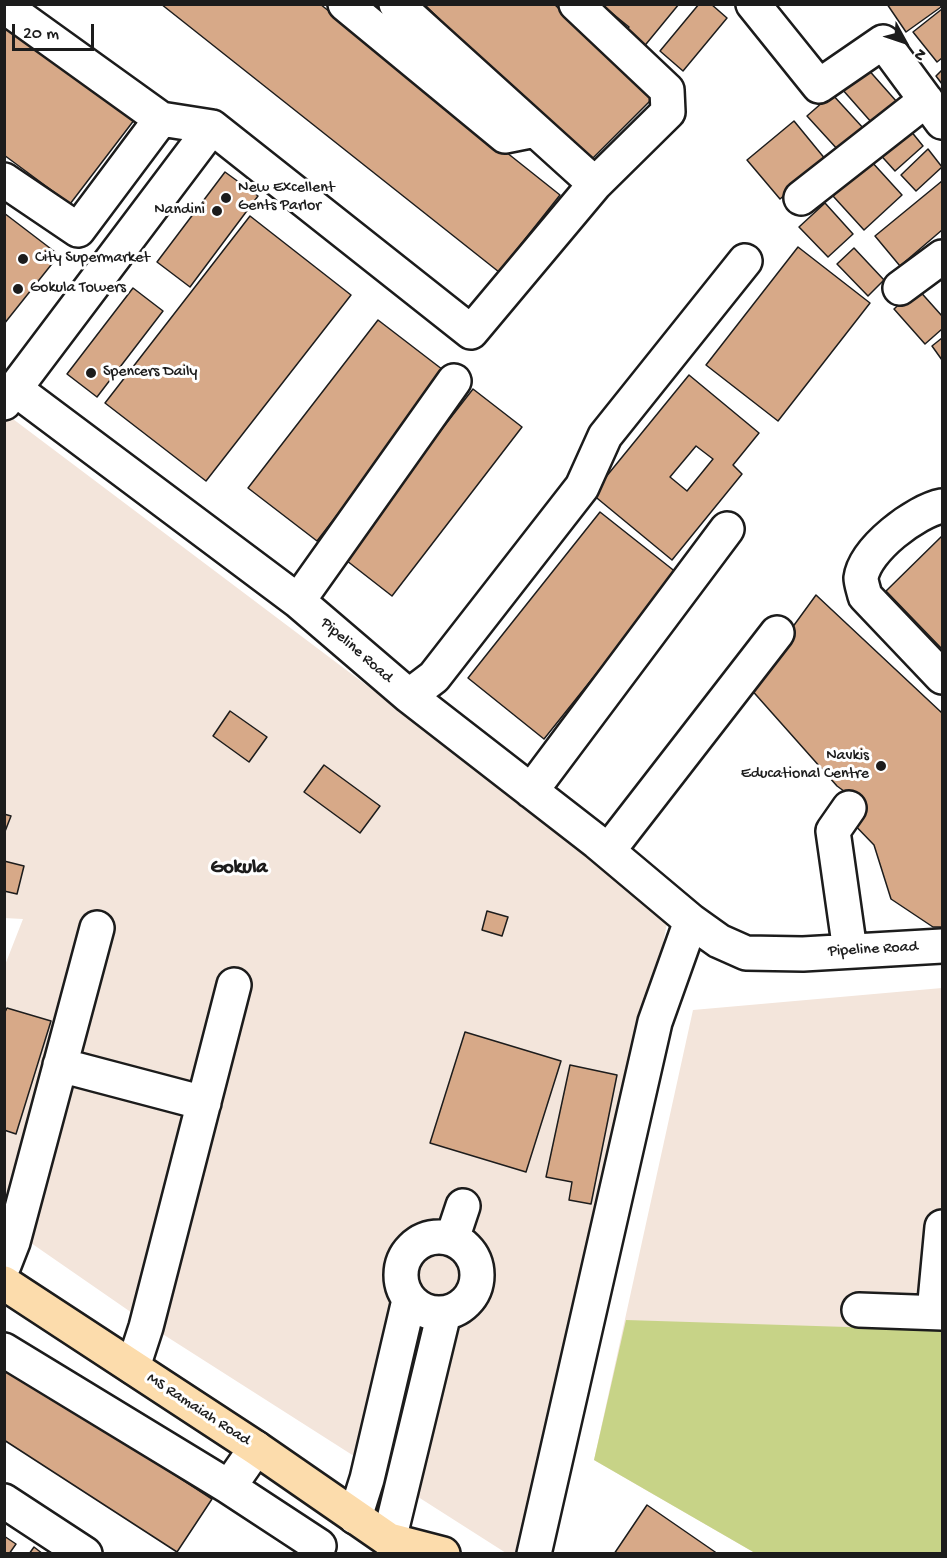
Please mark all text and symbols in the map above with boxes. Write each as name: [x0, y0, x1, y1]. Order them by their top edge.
scale bar: [15, 12, 98, 50]
north arrow: [875, 12, 935, 72]
text: 20 m: [23, 24, 59, 45]
text: N: [909, 44, 930, 64]
place label: New Excellent Gents Parlor: [238, 179, 334, 217]
marker: New Excellent Gents Parlor: [219, 191, 233, 205]
place label: Nandini: [154, 201, 205, 221]
marker: Nandini: [210, 204, 224, 218]
place label: City Supermarket: [35, 249, 150, 269]
marker: City Supermarket: [16, 252, 30, 266]
place label: Gokula Towers: [30, 279, 126, 299]
marker: Gokula Towers: [11, 282, 25, 296]
place label: Spencers Daily: [103, 363, 197, 383]
marker: Spencers Daily: [84, 366, 98, 380]
street label: Pipeline Road: [316, 614, 396, 688]
place label: Navkis Educational Centre: [741, 747, 869, 785]
marker: Navkis Educational Centre: [874, 759, 888, 773]
district label: Gokula: [211, 857, 267, 881]
street label: Pipeline Road: [828, 938, 918, 962]
street label: MS Ramaiah Road: [143, 1369, 253, 1451]

